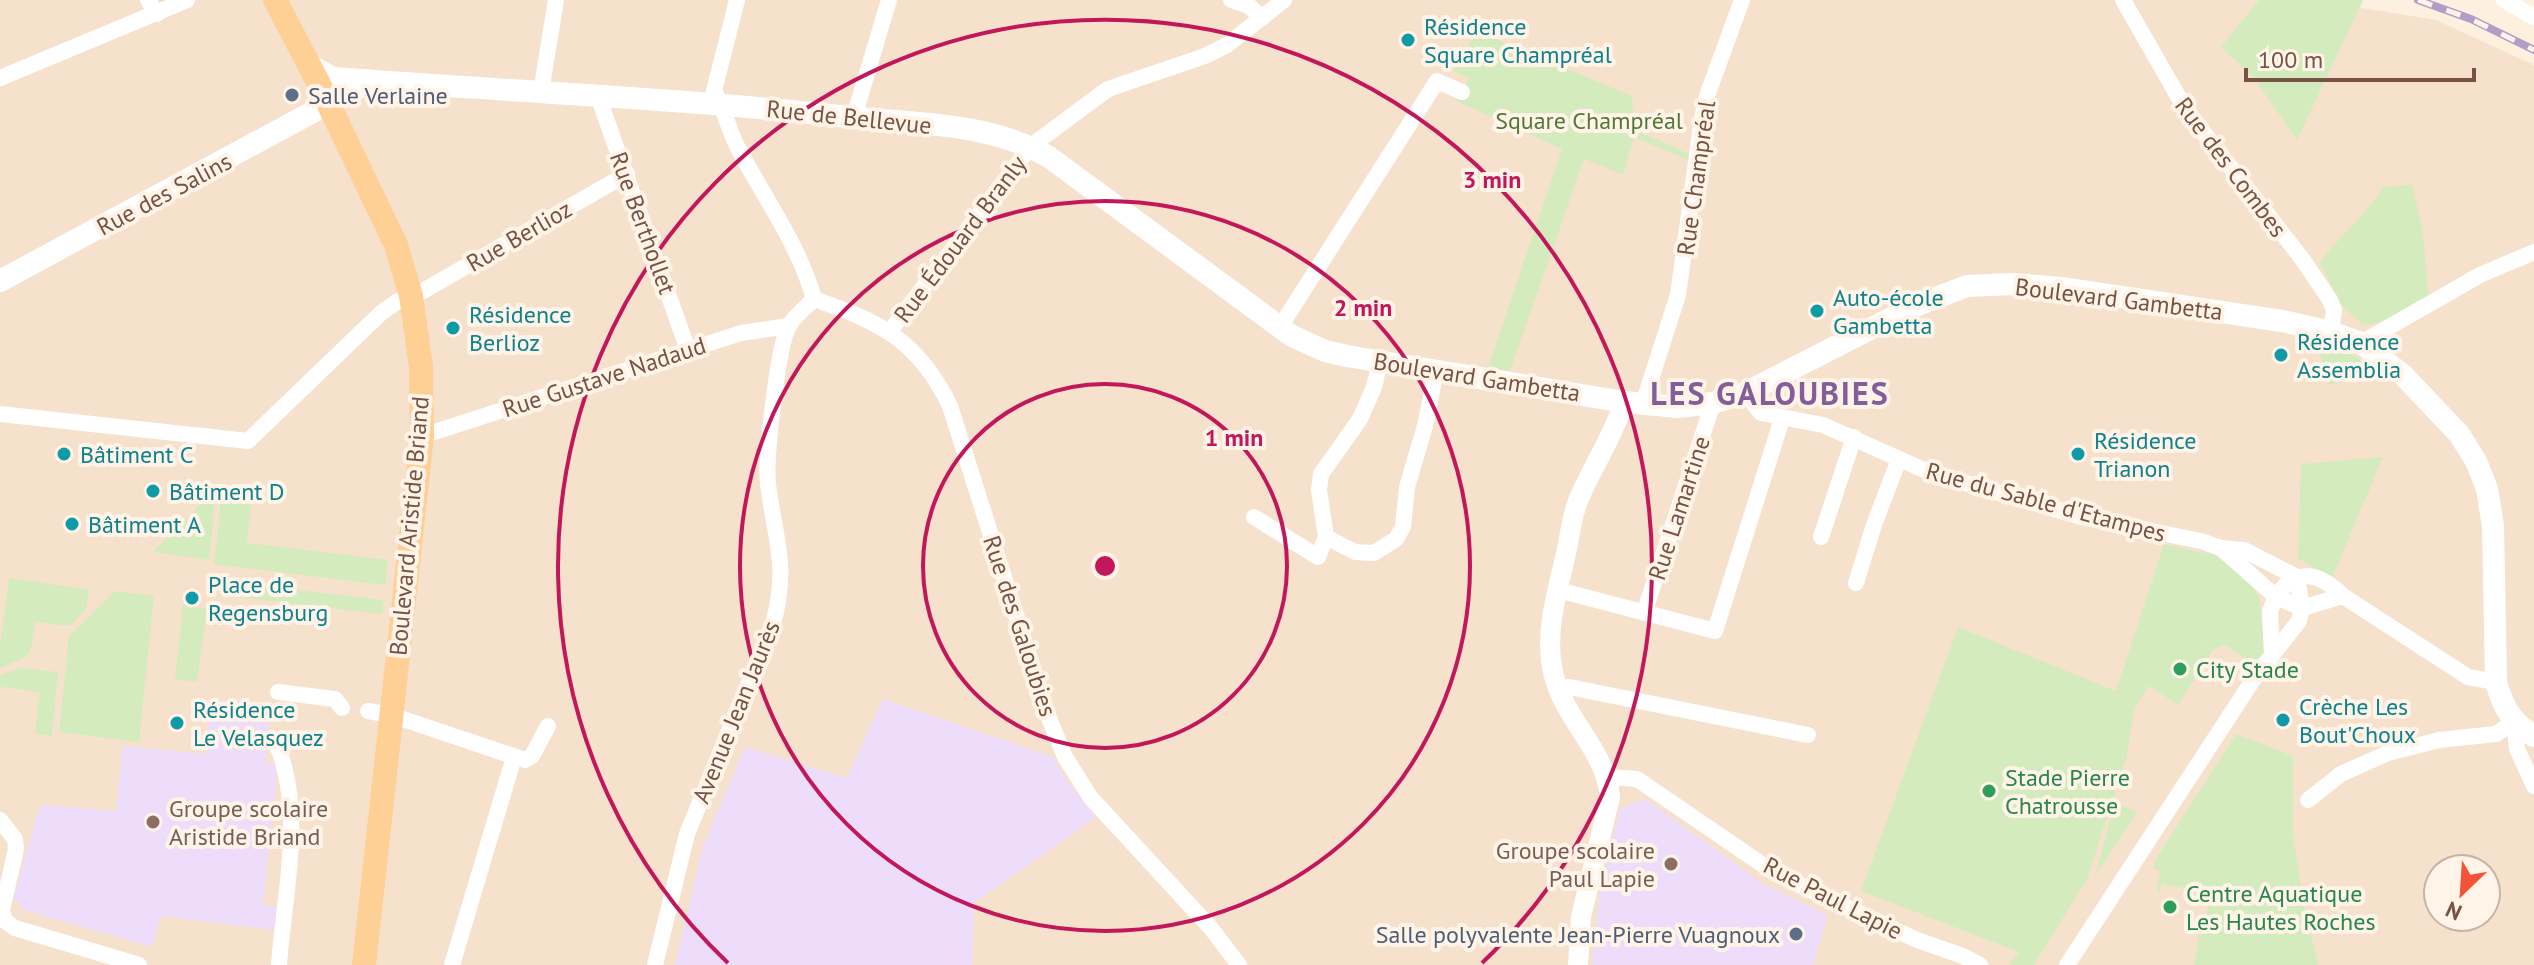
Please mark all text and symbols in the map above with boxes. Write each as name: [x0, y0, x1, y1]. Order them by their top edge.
place label: Résidence Square Champréal: [1424, 11, 1612, 70]
marker: Résidence Square Champréal: [1399, 31, 1417, 49]
scale bar: [2246, 32, 2474, 82]
text: 100 m: [2258, 44, 2323, 75]
place label: Salle Verlaine: [308, 80, 448, 111]
marker: Salle Verlaine: [283, 86, 301, 104]
street label: Rue des Combes: [2168, 91, 2294, 243]
street label: Rue de Bellevue: [765, 93, 933, 141]
street label: Rue Champréal: [1670, 99, 1722, 257]
park label: Square Champréal: [1495, 105, 1683, 136]
street label: Rue des Salins: [91, 145, 237, 243]
street label: Rue Berthollet: [603, 148, 683, 298]
street label: Rue Édouard Branly: [887, 149, 1033, 329]
text: 3 min: [1463, 164, 1521, 195]
street label: Rue Berlioz: [461, 193, 577, 279]
street label: Boulevard Gambetta: [2013, 271, 2225, 327]
place label: Auto-école Gambetta: [1833, 282, 1944, 341]
text: 2 min: [1334, 292, 1392, 323]
place label: Résidence Berlioz: [469, 299, 572, 358]
marker: Auto-école Gambetta: [1808, 302, 1826, 320]
marker: Résidence Berlioz: [444, 319, 462, 337]
place label: Résidence Assemblia: [2297, 326, 2401, 385]
street label: Rue Gustave Nadaud: [498, 330, 710, 424]
street label: Boulevard Gambetta: [1371, 345, 1583, 409]
marker: Résidence Assemblia: [2272, 346, 2290, 364]
district label: LES GALOUBIES: [1650, 372, 1890, 414]
street label: Boulevard Aristide Briand: [382, 395, 436, 657]
text: 1 min: [1205, 422, 1263, 453]
place label: Résidence Trianon: [2094, 425, 2197, 484]
street label: Rue Lamartine: [1641, 432, 1717, 584]
place label: Bâtiment C: [80, 439, 194, 470]
marker: Bâtiment C: [55, 445, 73, 463]
marker: Résidence Trianon: [2069, 445, 2087, 463]
street label: Rue du Sable d'Etampes: [1923, 455, 2169, 549]
place label: Bâtiment D: [169, 476, 285, 507]
marker: Bâtiment D: [144, 482, 162, 500]
place label: Bâtiment A: [88, 509, 201, 540]
marker: Bâtiment A: [63, 515, 81, 533]
street label: Rue des Galoubies: [976, 532, 1064, 720]
centre of rings: [1091, 552, 1119, 580]
place label: Place de Regensburg: [208, 569, 328, 628]
marker: Place de Regensburg: [183, 589, 201, 607]
street label: Avenue Jean Jaurès: [685, 616, 787, 808]
place label: City Stade: [2196, 654, 2299, 685]
marker: City Stade: [2171, 660, 2189, 678]
place label: Crèche Les Bout'Choux: [2299, 691, 2416, 750]
place label: Résidence Le Velasquez: [193, 694, 324, 753]
marker: Crèche Les Bout'Choux: [2274, 711, 2292, 729]
marker: Résidence Le Velasquez: [168, 714, 186, 732]
place label: Stade Pierre Chatrousse: [2005, 762, 2130, 821]
marker: Stade Pierre Chatrousse: [1980, 782, 1998, 800]
place label: Groupe scolaire Aristide Briand: [169, 793, 328, 852]
marker: Groupe scolaire Aristide Briand: [144, 813, 162, 831]
place label: Groupe scolaire Paul Lapie: [1496, 835, 1655, 894]
street label: Rue Paul Lapie: [1758, 850, 1908, 946]
north arrow: [2422, 853, 2502, 933]
marker: Groupe scolaire Paul Lapie: [1662, 855, 1680, 873]
place label: Centre Aquatique Les Hautes Roches: [2186, 878, 2375, 937]
text: N: [2441, 895, 2466, 927]
marker: Centre Aquatique Les Hautes Roches: [2161, 898, 2179, 916]
place label: Salle polyvalente Jean-Pierre Vuagnoux: [1376, 919, 1780, 950]
marker: Salle polyvalente Jean-Pierre Vuagnoux: [1787, 925, 1805, 943]

